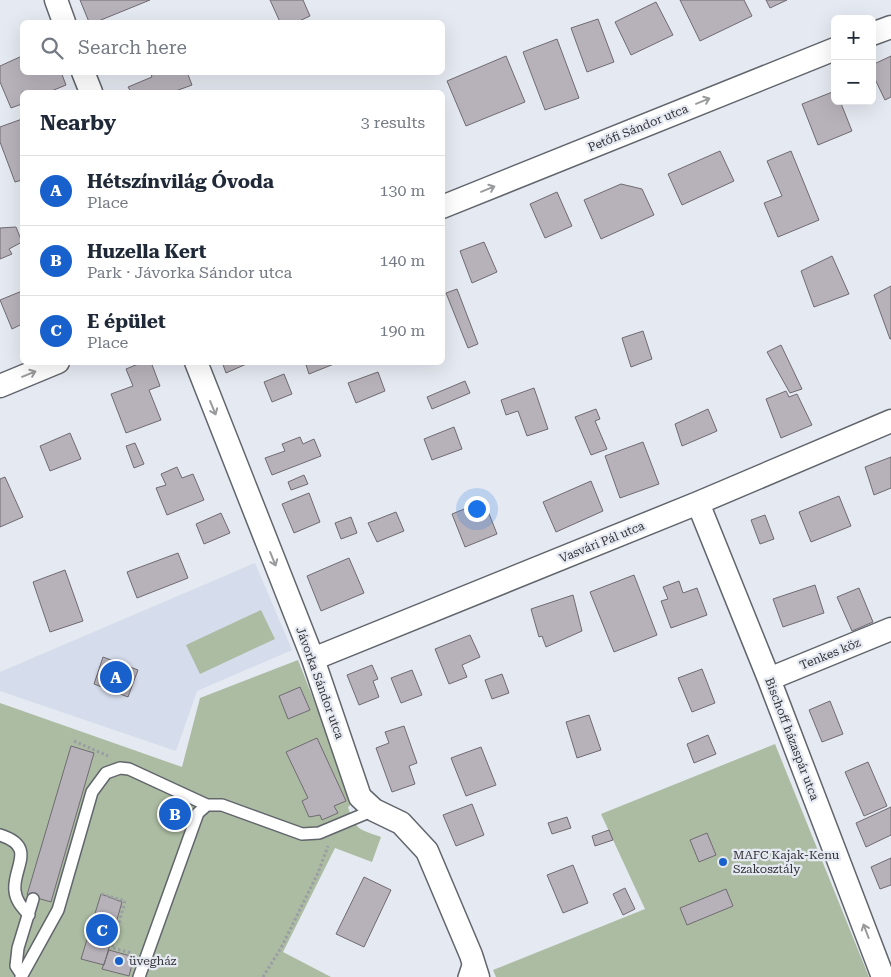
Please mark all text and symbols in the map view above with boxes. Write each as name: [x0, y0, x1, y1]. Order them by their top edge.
map controls: [831, 15, 876, 105]
button: +: [831, 15, 876, 60]
search box: [20, 20, 445, 75]
icon: search: [38, 34, 66, 62]
text: Search here: [78, 36, 187, 59]
button: −: [831, 60, 876, 105]
one-way arrow: [695, 96, 710, 106]
street label: Petőfi Sándor utca: [586, 101, 691, 154]
text: Nearby: [40, 111, 116, 135]
text: 3 results: [361, 113, 425, 132]
text: Hétszínvilág Óvoda: [87, 170, 274, 193]
text: A: [50, 181, 62, 200]
text: 130 m: [379, 181, 425, 200]
one-way arrow: [480, 183, 495, 193]
text: Place: [87, 193, 128, 212]
text: Huzella Kert: [87, 240, 207, 263]
text: B: [50, 251, 62, 270]
text: 140 m: [379, 251, 425, 270]
text: Park · Jávorka Sándor utca: [87, 263, 292, 282]
text: E épület: [87, 310, 166, 333]
text: C: [50, 321, 62, 340]
text: 190 m: [379, 321, 425, 340]
text: Place: [87, 333, 128, 352]
one-way arrow: [21, 369, 36, 379]
one-way arrow: [209, 400, 219, 415]
your location: [464, 496, 490, 522]
street label: Vasvári Pál utca: [557, 518, 647, 565]
one-way arrow: [269, 551, 278, 566]
street label: Jávorka Sándor utca: [293, 625, 347, 741]
street label: Tenkes köz: [798, 635, 863, 673]
pin: A: [100, 658, 132, 696]
street label: Bischoff házaspár utca: [762, 676, 822, 803]
pin: B: [159, 795, 191, 833]
place label: MAFC Kajak-Kenu Szakosztály: [733, 848, 840, 876]
marker: MAFC Kajak-Kenu Szakosztály: [717, 856, 729, 868]
pin: C: [86, 911, 118, 949]
one-way arrow: [861, 924, 870, 940]
place label: üvegház: [129, 954, 177, 968]
marker: üvegház: [113, 955, 125, 967]

